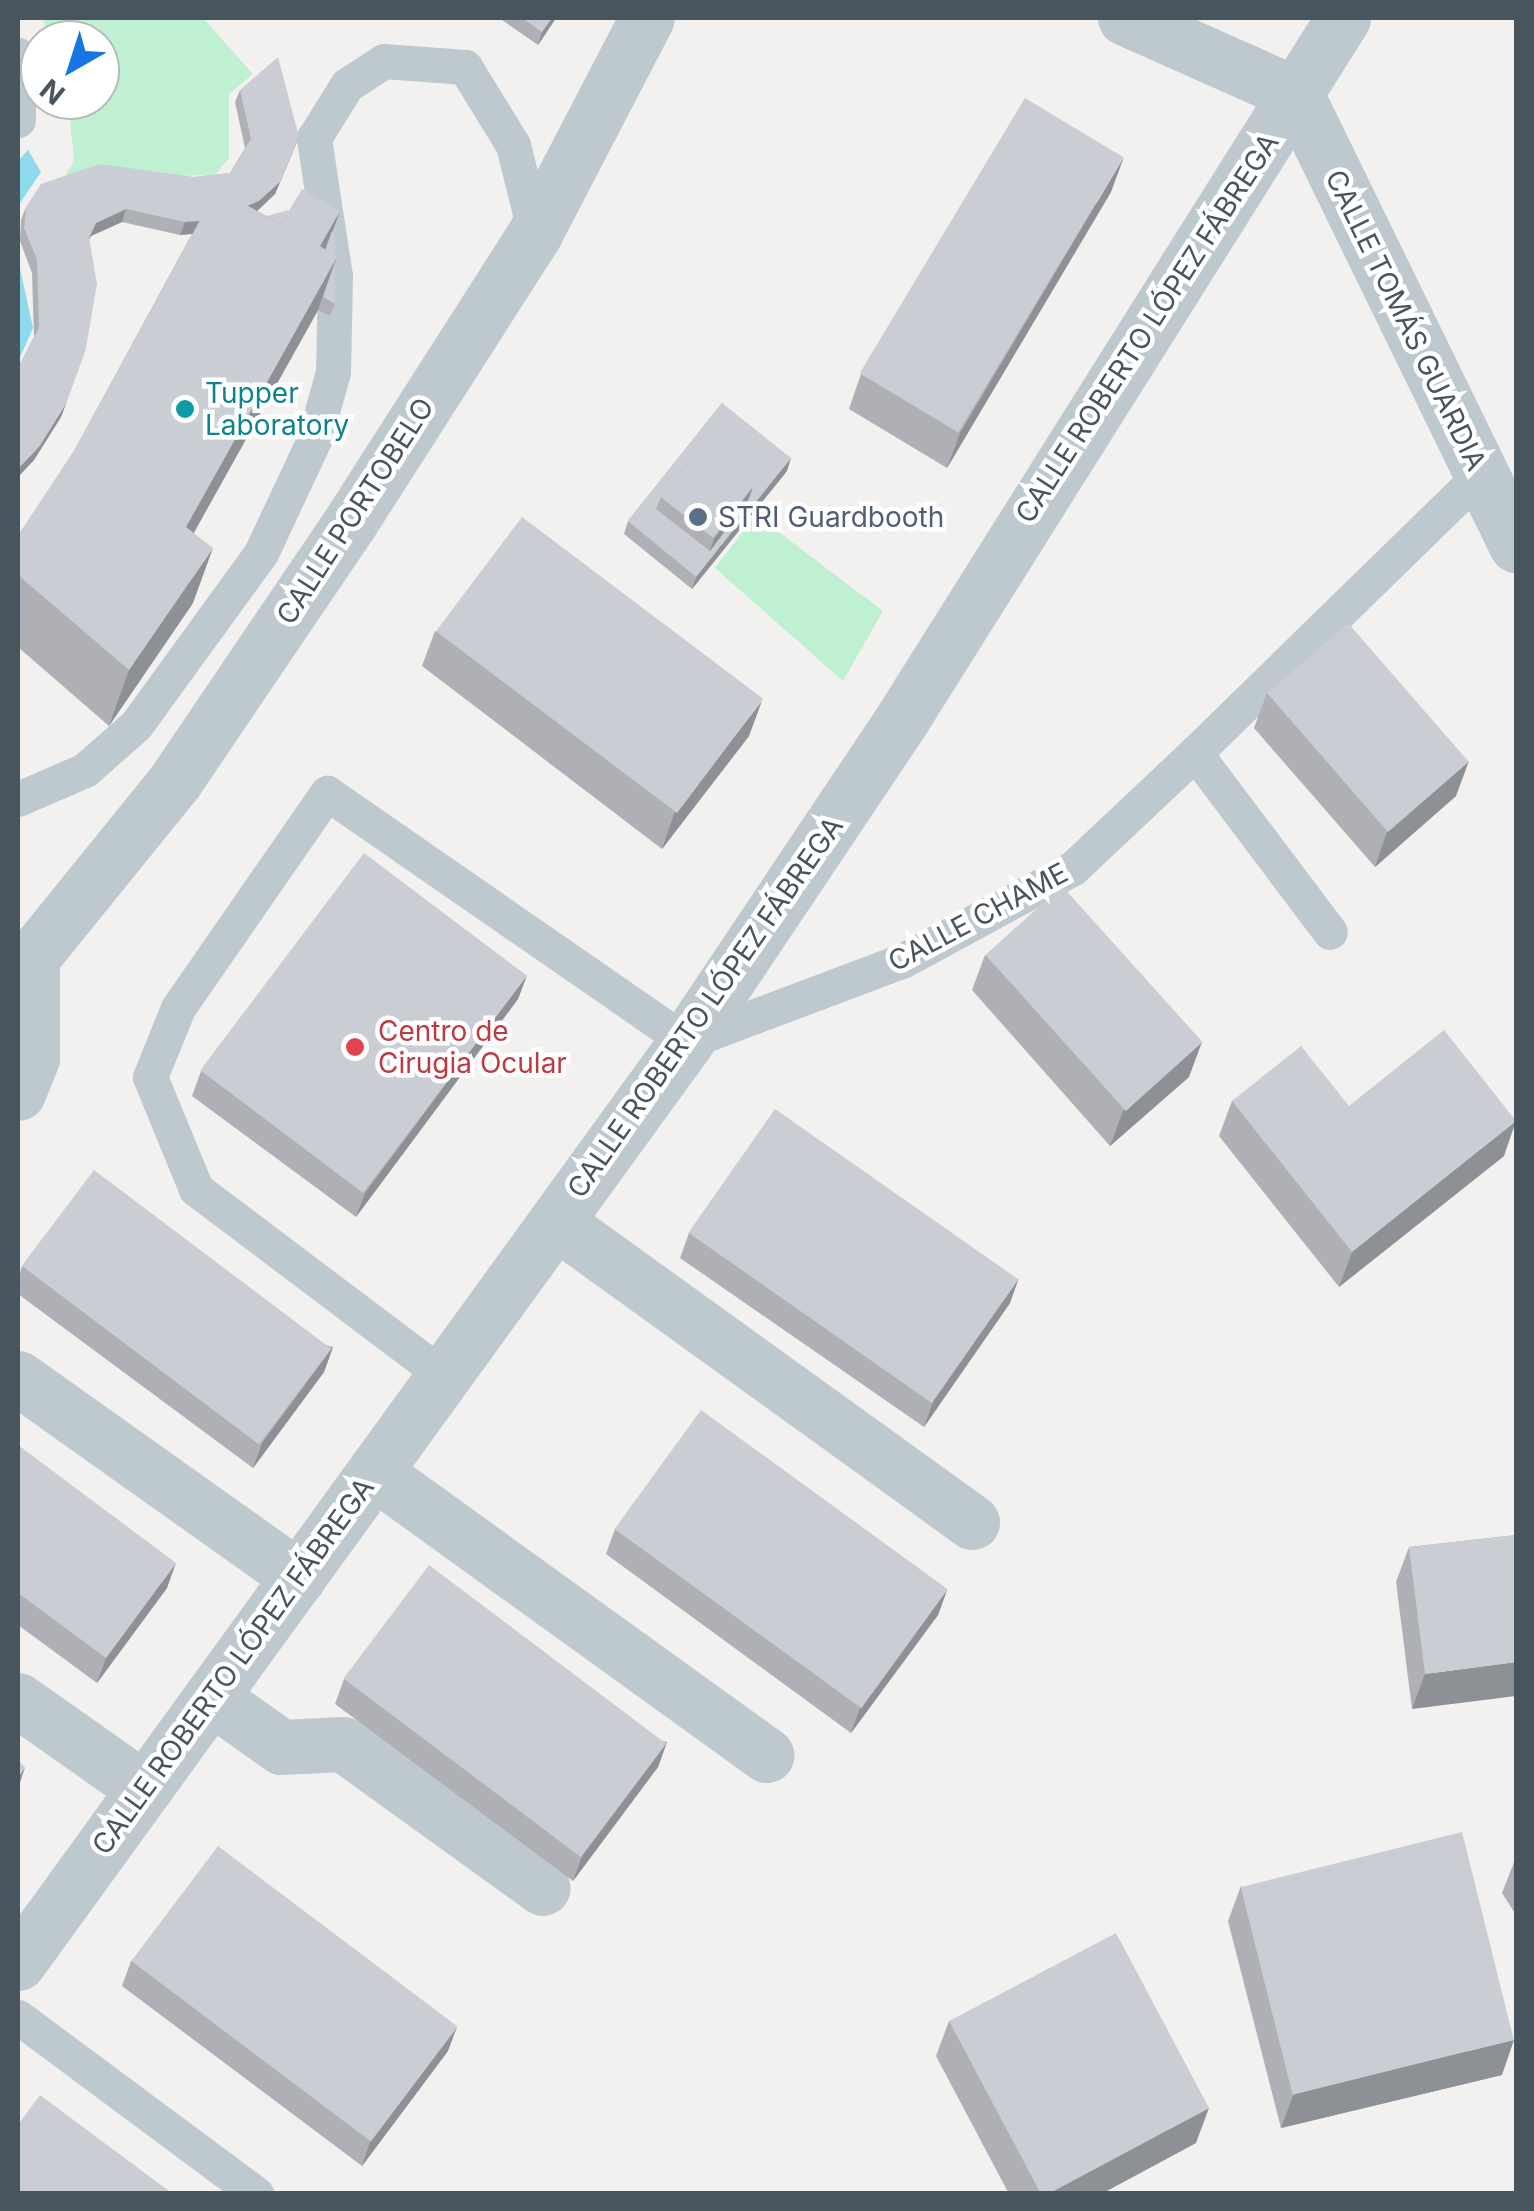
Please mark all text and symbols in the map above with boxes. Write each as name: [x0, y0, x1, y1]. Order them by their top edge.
north arrow: [20, 20, 120, 120]
text: N: [33, 72, 71, 112]
street label: CALLE ROBERTO LÓPEZ FÁBREGA: [1008, 127, 1286, 529]
street label: CALLE TOMÁS GUARDIA: [1319, 164, 1493, 476]
place label: Tupper Laboratory: [205, 376, 349, 442]
street label: CALLE PORTOBELO: [269, 391, 441, 631]
marker: Tupper Laboratory: [174, 398, 196, 420]
place label: STRI Guardbooth: [718, 500, 944, 534]
marker: STRI Guardbooth: [687, 506, 709, 528]
street label: CALLE ROBERTO LÓPEZ FÁBREGA: [560, 810, 850, 1204]
street label: CALLE CHAME: [883, 856, 1073, 978]
place label: Centro de Cirugia Ocular: [378, 1014, 567, 1080]
marker: Centro de Cirugia Ocular: [342, 1034, 368, 1060]
street label: CALLE ROBERTO LÓPEZ FÁBREGA: [85, 1471, 381, 1861]

